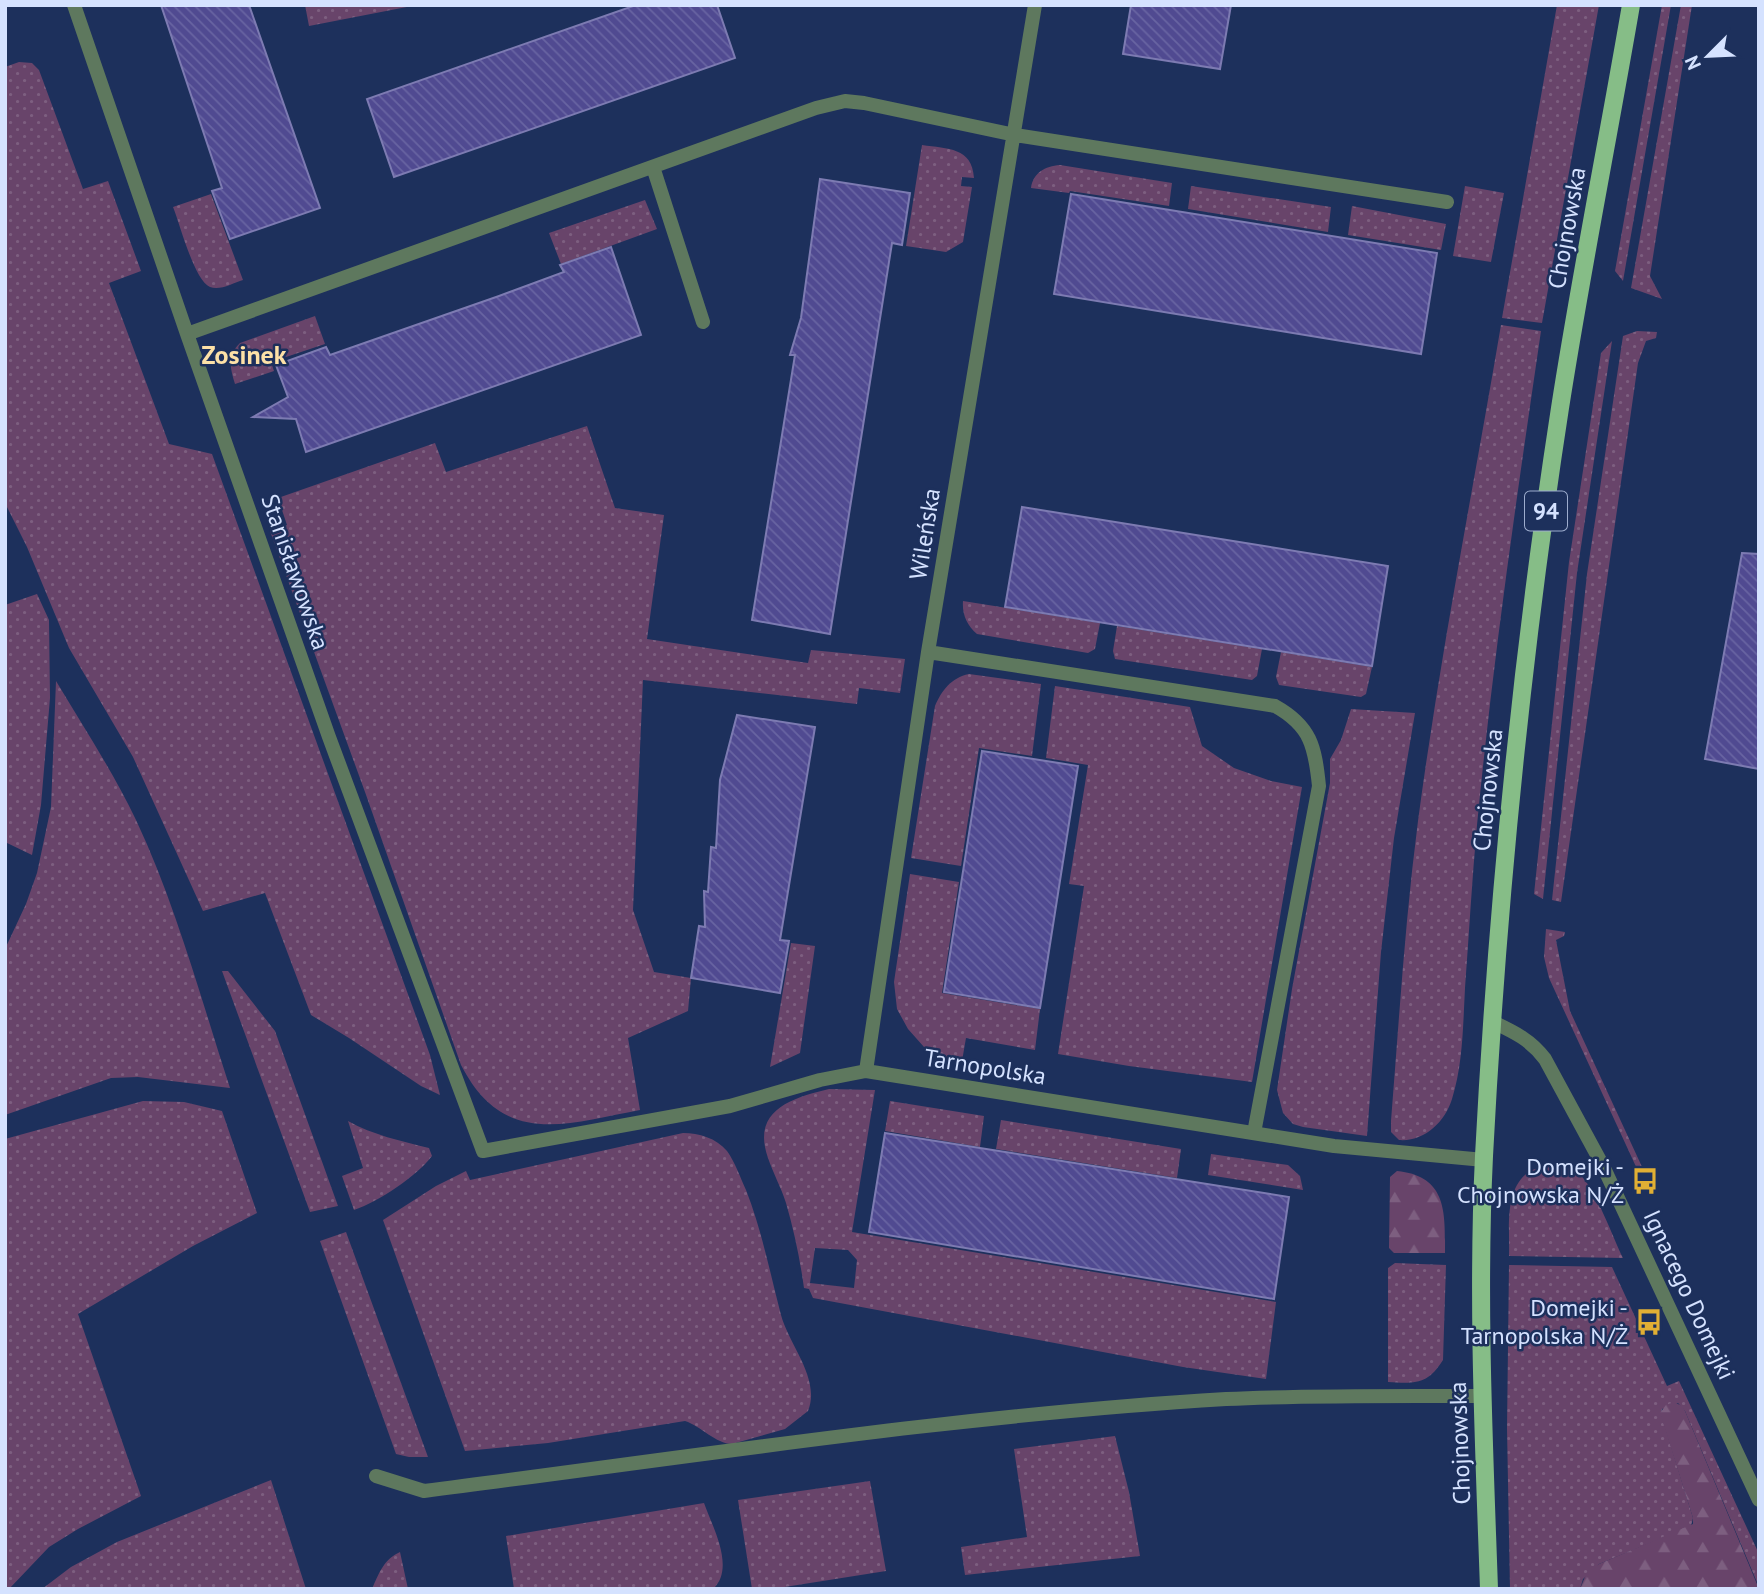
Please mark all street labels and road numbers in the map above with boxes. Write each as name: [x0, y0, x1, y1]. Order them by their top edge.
street label: Chojnowska: [1541, 165, 1592, 291]
street label: Wileńska: [902, 486, 947, 582]
street label: Stanisławowska: [254, 490, 337, 654]
road number: 94: [1525, 491, 1567, 530]
street label: Chojnowska: [1466, 727, 1509, 853]
street label: Tarnopolska: [922, 1042, 1048, 1091]
street label: Ignacego Domejki: [1637, 1205, 1742, 1385]
street label: Chojnowska: [1442, 1381, 1477, 1505]

